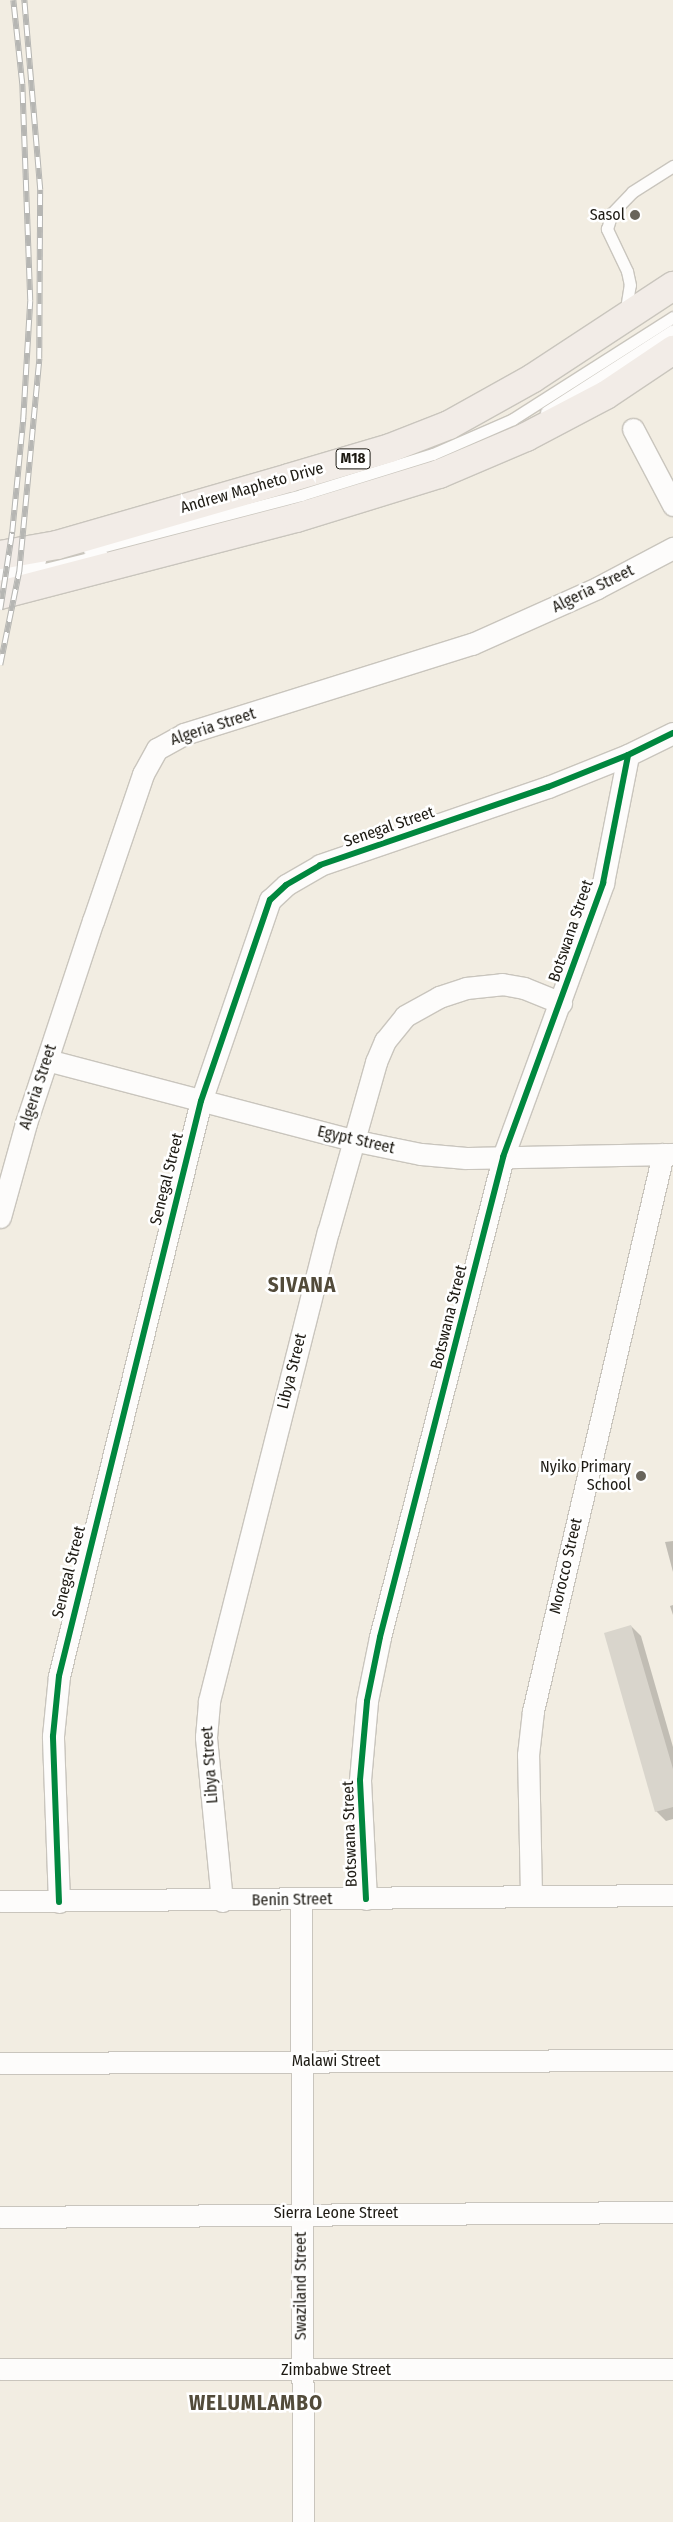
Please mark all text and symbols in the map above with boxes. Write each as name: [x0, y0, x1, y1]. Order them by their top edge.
place label: Sasol: [590, 205, 625, 225]
marker: Sasol: [629, 209, 641, 221]
road number: M18: [336, 446, 370, 472]
street label: Andrew Mapheto Drive: [178, 458, 326, 518]
street label: Algeria Street: [549, 561, 637, 617]
street label: Algeria Street: [168, 704, 258, 750]
street label: Senegal Street: [341, 803, 437, 851]
street label: Botswana Street: [545, 877, 597, 985]
street label: Algeria Street: [15, 1042, 61, 1132]
street label: Egypt Street: [316, 1122, 396, 1158]
street label: Senegal Street: [146, 1131, 188, 1227]
street label: Botswana Street: [427, 1263, 471, 1371]
district label: SIVANA: [267, 1272, 337, 1298]
street label: Libya Street: [273, 1331, 311, 1411]
place label: Nyiko Primary School: [540, 1457, 631, 1495]
marker: Nyiko Primary School: [635, 1470, 647, 1482]
street label: Morocco Street: [546, 1516, 586, 1616]
street label: Senegal Street: [48, 1524, 90, 1620]
street label: Libya Street: [198, 1726, 222, 1804]
street label: Botswana Street: [339, 1780, 361, 1888]
street label: Benin Street: [252, 1890, 332, 1910]
street label: Malawi Street: [292, 2051, 380, 2071]
street label: Sierra Leone Street: [274, 2203, 398, 2223]
street label: Swaziland Street: [291, 2232, 311, 2340]
street label: Zimbabwe Street: [281, 2360, 391, 2380]
district label: WELUMLAMBO: [188, 2390, 324, 2416]

